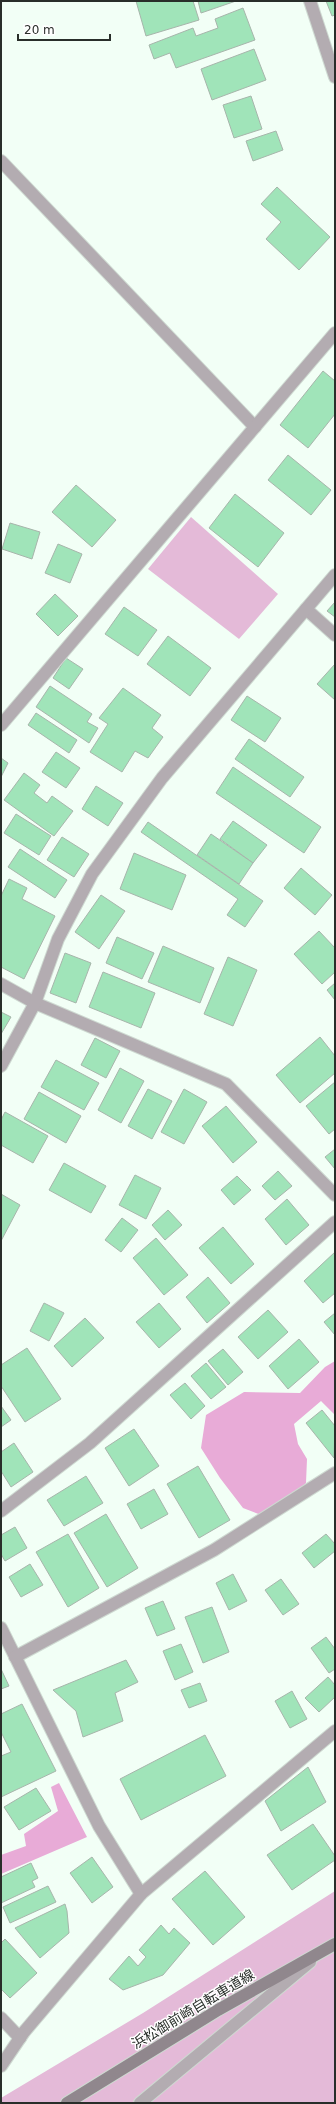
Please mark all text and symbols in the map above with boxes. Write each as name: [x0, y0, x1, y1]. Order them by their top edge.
scale bar: [18, 16, 110, 42]
text: 20 m: [24, 23, 55, 37]
street label: 浜松御前崎自転車道線: [129, 1966, 257, 2052]

